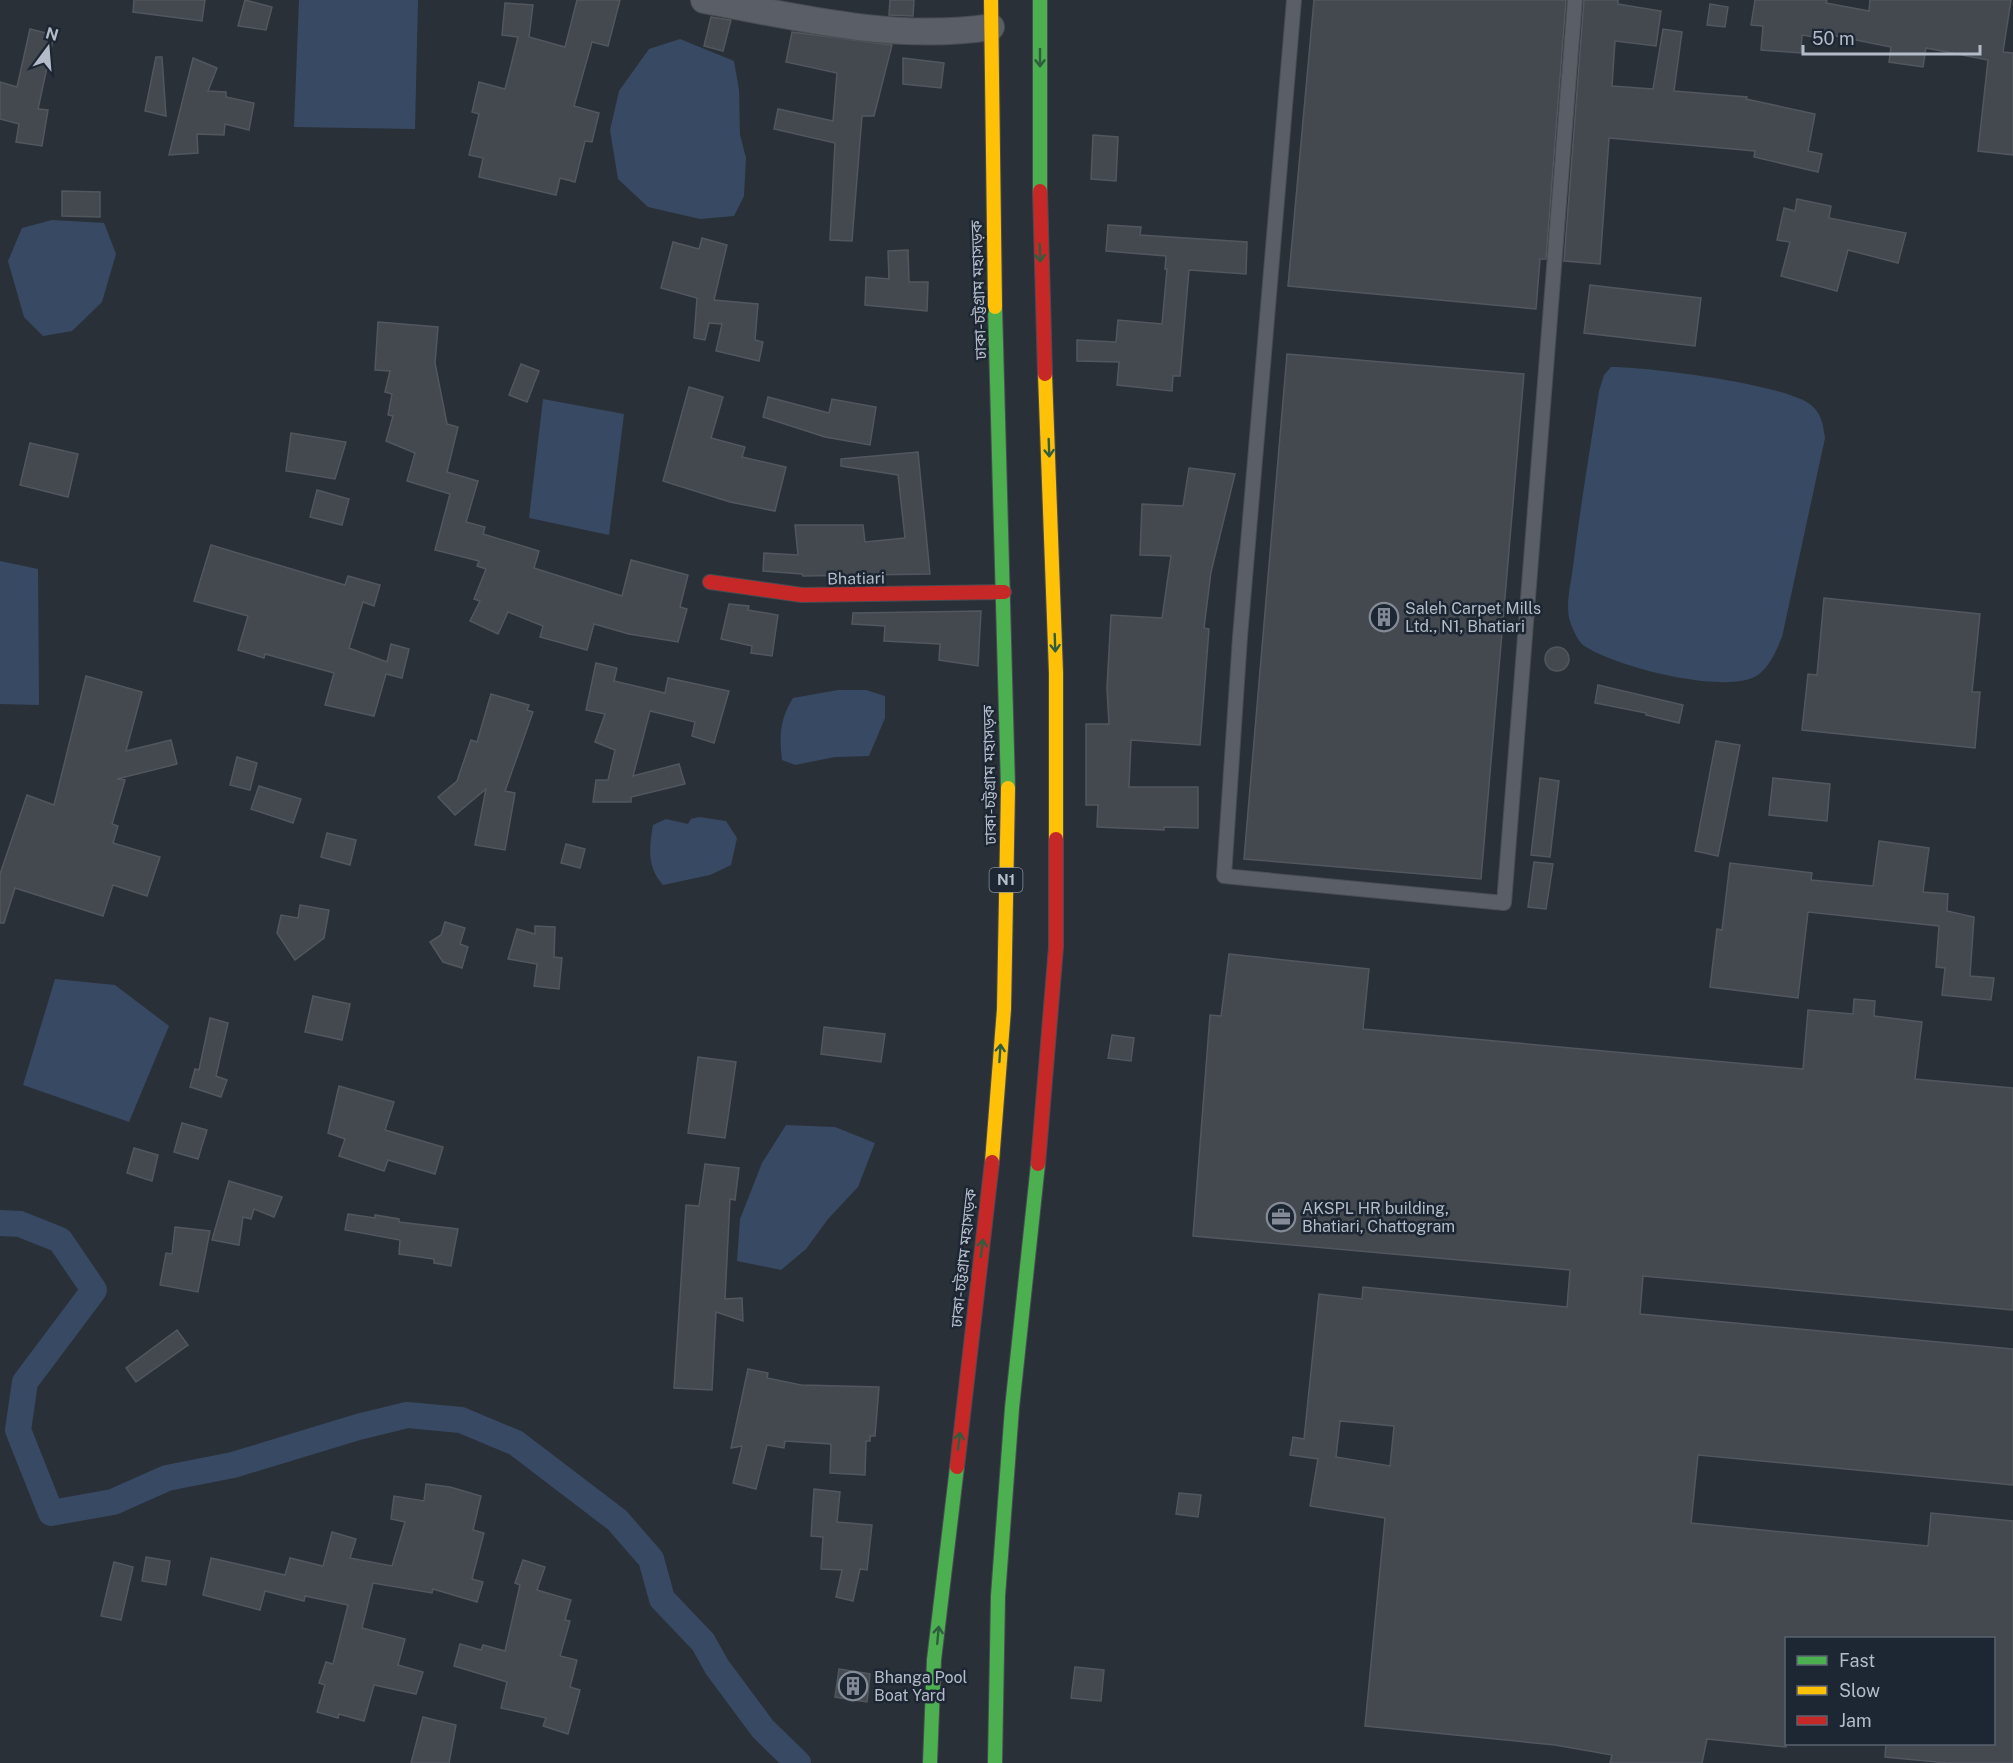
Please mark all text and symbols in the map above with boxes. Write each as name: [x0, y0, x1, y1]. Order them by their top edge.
north arrow: [18, 18, 78, 78]
scale bar: [1803, 18, 1980, 56]
text: N: [43, 23, 61, 45]
text: 50 m: [1812, 28, 1855, 49]
one-way arrow: [1034, 48, 1046, 68]
street label: ঢাকা-চট্টগ্রাম মহাসড়ক: [967, 219, 990, 361]
one-way arrow: [1035, 243, 1046, 263]
one-way arrow: [1043, 438, 1054, 458]
street label: Bhatiari: [827, 568, 885, 589]
place label: Saleh Carpet Mills Ltd., N1, Bhatiari: [1405, 599, 1541, 636]
building icon: Saleh Carpet Mills Ltd., N1, Bhatiari: [1368, 601, 1400, 633]
one-way arrow: [1049, 633, 1060, 653]
street label: ঢাকা-চট্টগ্রাম মহাসড়ক: [979, 704, 1000, 846]
road number: N1: [990, 868, 1022, 892]
one-way arrow: [994, 1044, 1005, 1064]
street label: ঢাকা-চট্টগ্রাম মহাসড়ক: [947, 1186, 980, 1330]
place label: AKSPL HR building, Bhatiari, Chattogram: [1302, 1199, 1455, 1236]
office icon: AKSPL HR building, Bhatiari, Chattogram: [1265, 1201, 1297, 1233]
one-way arrow: [976, 1238, 987, 1258]
one-way arrow: [954, 1432, 965, 1452]
one-way arrow: [933, 1626, 944, 1646]
legend: [1785, 1637, 1995, 1745]
text: Fast: [1839, 1650, 1875, 1671]
place label: Bhanga Pool Boat Yard: [874, 1668, 968, 1705]
building icon: Bhanga Pool Boat Yard: [837, 1670, 869, 1702]
text: Slow: [1839, 1680, 1880, 1701]
text: Jam: [1839, 1710, 1872, 1731]

